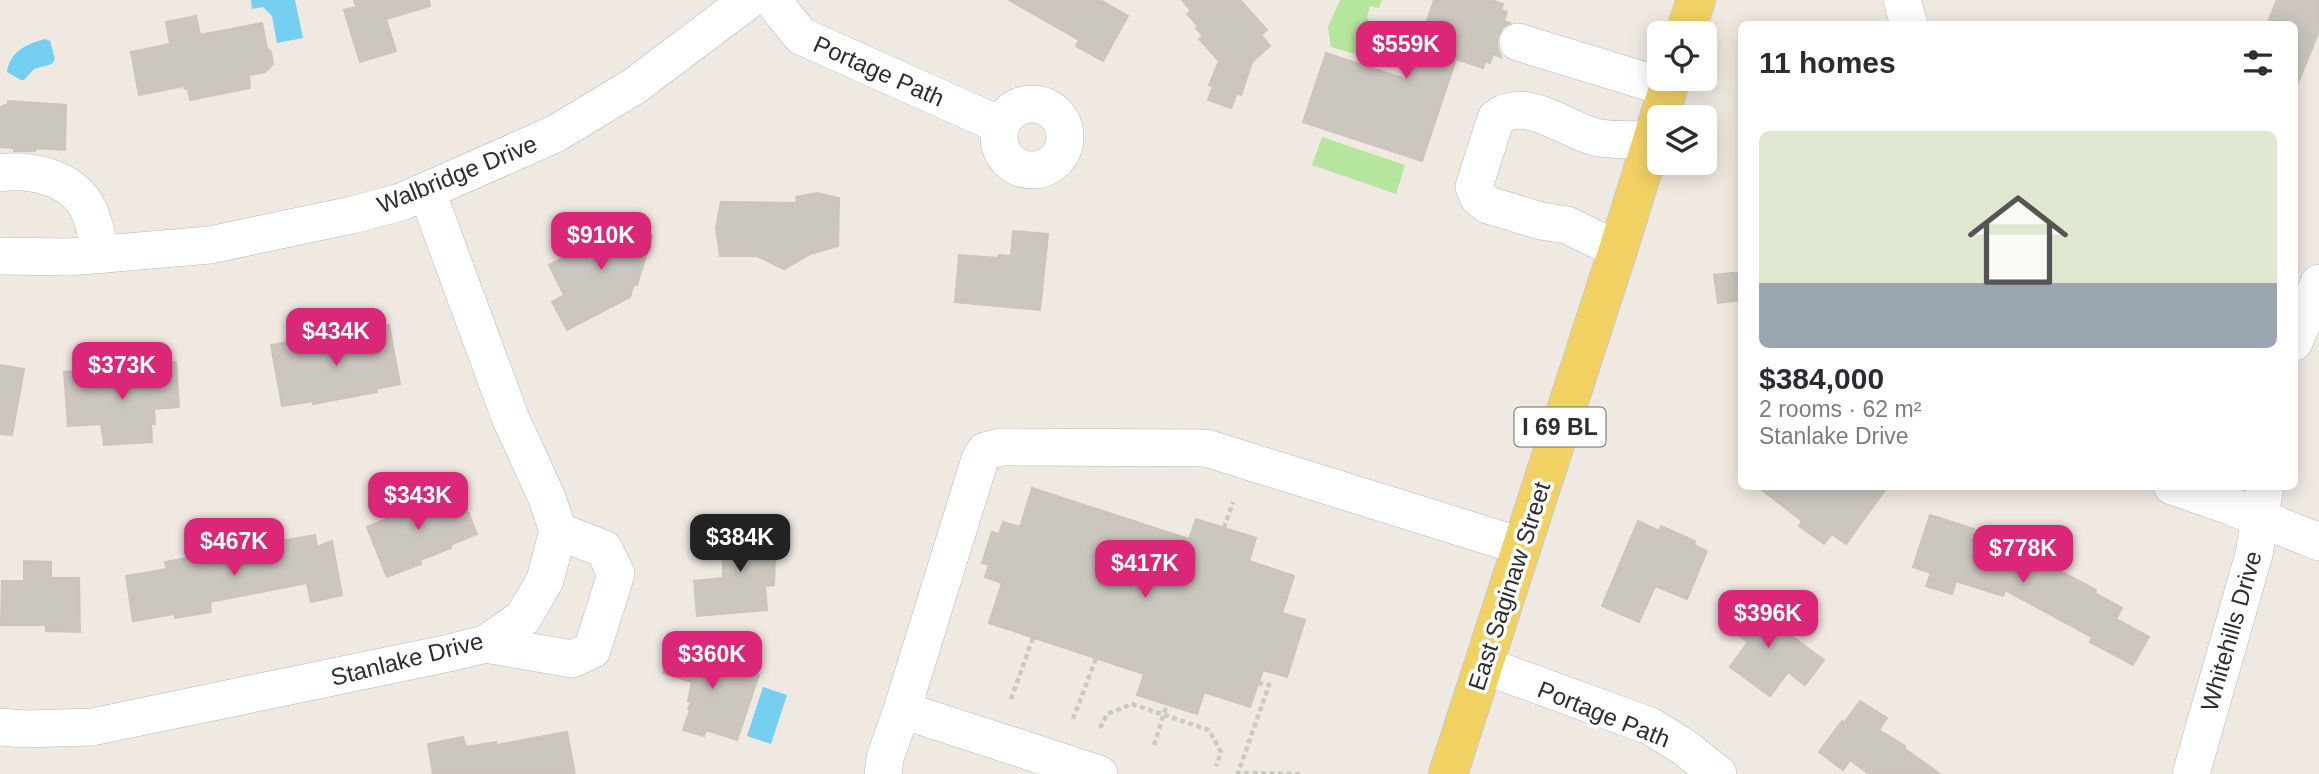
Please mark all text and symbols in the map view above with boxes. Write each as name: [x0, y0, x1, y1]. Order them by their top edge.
map controls: [1647, 21, 1717, 175]
button: locate: [1647, 21, 1717, 91]
pin: $559K: [1357, 22, 1455, 81]
street label: Portage Path: [810, 30, 948, 112]
text: $559K: [1372, 31, 1440, 57]
icon: filters: [2239, 44, 2277, 82]
text: 11 homes: [1759, 46, 1896, 79]
button: layers: [1647, 105, 1717, 175]
street label: Walbridge Drive: [373, 130, 541, 218]
icon: home: [1955, 177, 2081, 303]
pin: $910K: [552, 212, 650, 272]
text: $910K: [567, 222, 635, 248]
pin: $434K: [287, 308, 385, 368]
text: $434K: [302, 318, 370, 344]
pin: $373K: [73, 342, 171, 402]
text: $373K: [88, 352, 156, 378]
text: $384,000: [1759, 362, 1884, 395]
text: 2 rooms · 62 m²: [1759, 396, 1921, 422]
road number: I 69 BL: [1514, 408, 1606, 446]
text: Stanlake Drive: [1759, 423, 1909, 449]
pin: $343K: [369, 472, 467, 532]
street label: East Saginaw Street: [1463, 478, 1556, 694]
text: $343K: [384, 482, 452, 508]
pin: $384K: [691, 514, 789, 574]
pin: $467K: [185, 518, 283, 578]
text: $384K: [706, 524, 774, 550]
pin: $778K: [1974, 526, 2072, 585]
text: $467K: [200, 528, 268, 554]
text: $778K: [1989, 535, 2057, 561]
pin: $417K: [1096, 540, 1194, 600]
street label: Whitehills Drive: [2195, 548, 2267, 714]
text: $417K: [1111, 550, 1179, 576]
pin: $396K: [1719, 590, 1817, 650]
text: $396K: [1734, 600, 1802, 626]
street label: Stanlake Drive: [328, 627, 486, 691]
pin: $360K: [663, 632, 761, 691]
text: $360K: [678, 641, 746, 667]
street label: Portage Path: [1534, 675, 1674, 753]

